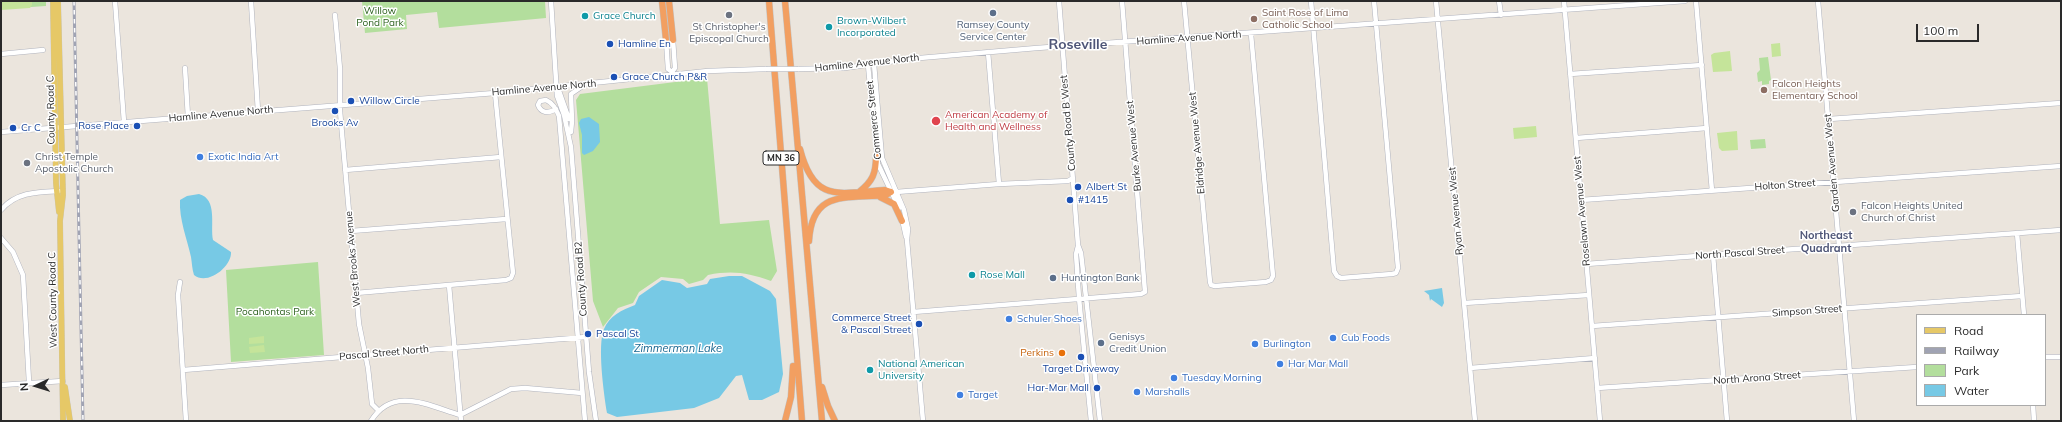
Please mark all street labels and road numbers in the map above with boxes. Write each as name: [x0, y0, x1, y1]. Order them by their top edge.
street label: Hamline Avenue North: [1136, 28, 1242, 48]
street label: Hamline Avenue North: [814, 52, 920, 74]
street label: County Road C: [44, 75, 58, 145]
street label: County Road B West: [1058, 75, 1078, 171]
street label: Hamline Avenue North: [491, 77, 597, 99]
street label: Commerce Street: [864, 80, 884, 160]
street label: Eldridge Avenue West: [1187, 92, 1207, 194]
street label: Burke Avenue West: [1124, 100, 1144, 192]
street label: Hamline Avenue North: [168, 103, 274, 125]
street label: Garden Avenue West: [1822, 113, 1842, 213]
road number: MN 36: [763, 151, 799, 165]
street label: Roselawn Avenue West: [1571, 156, 1593, 266]
street label: Ryan Avenue West: [1446, 166, 1466, 256]
street label: Holton Street: [1754, 177, 1816, 193]
street label: West Brooks Avenue: [343, 211, 363, 307]
street label: County Road B2: [572, 241, 590, 317]
street label: North Pascal Street: [1695, 244, 1785, 262]
street label: West County Road C: [46, 252, 60, 348]
street label: Simpson Street: [1772, 303, 1842, 319]
street label: Pascal Street North: [339, 343, 429, 363]
street label: North Arona Street: [1713, 369, 1801, 387]

